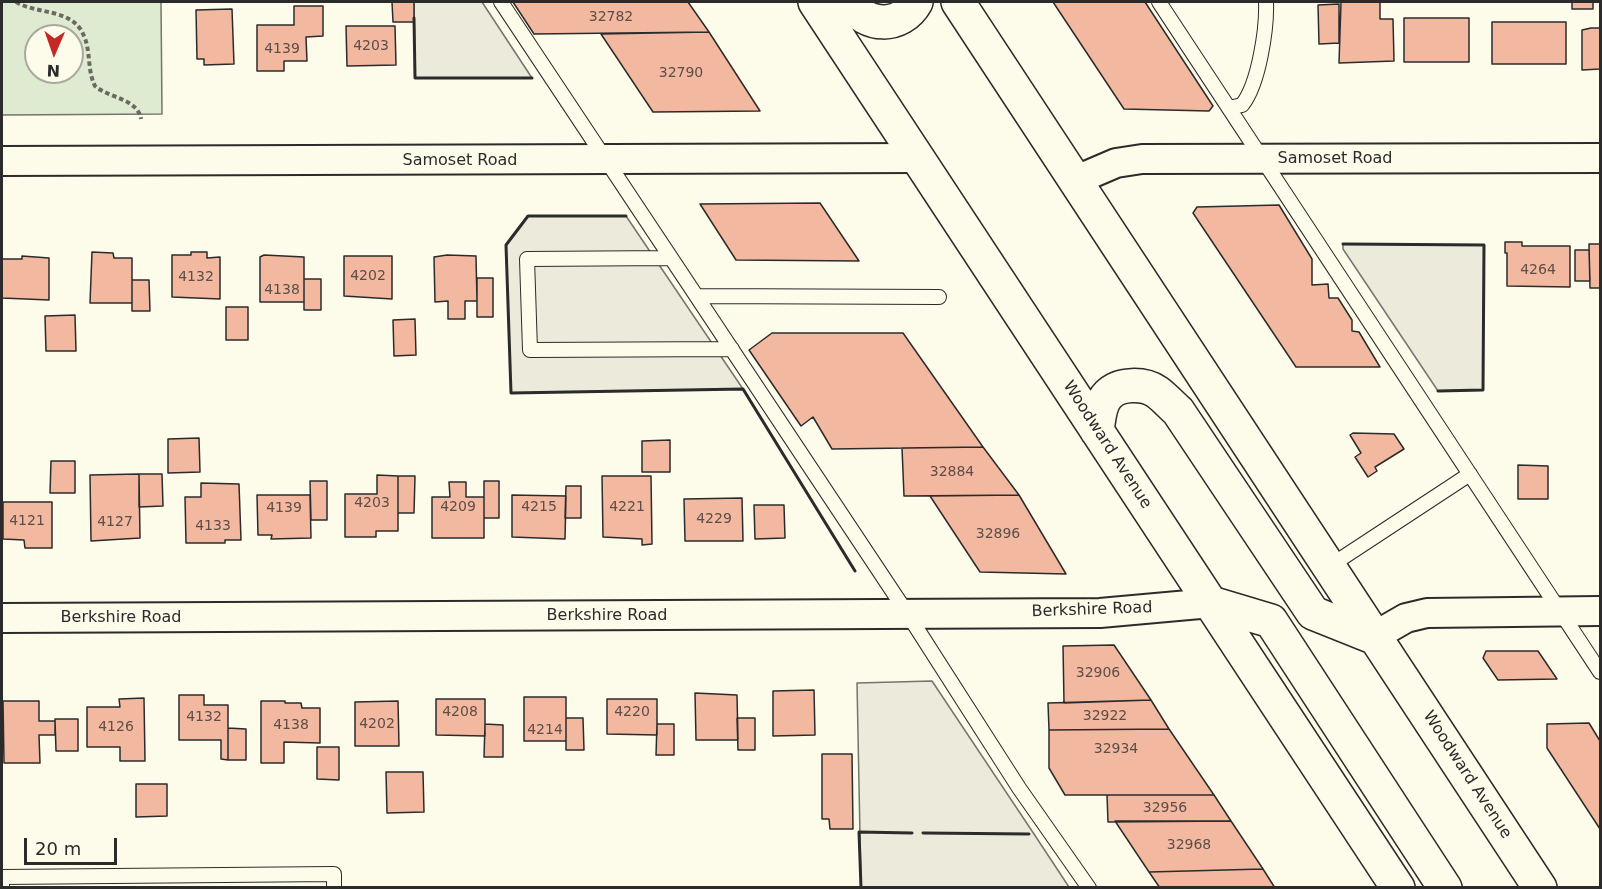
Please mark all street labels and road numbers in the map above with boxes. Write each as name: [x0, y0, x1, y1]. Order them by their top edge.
street label: Samoset Road: [1277, 149, 1393, 169]
street label: Samoset Road: [402, 151, 518, 171]
street label: Woodward Avenue: [1059, 378, 1155, 512]
street label: Berkshire Road: [1031, 598, 1153, 622]
street label: Berkshire Road: [547, 606, 667, 626]
street label: Berkshire Road: [61, 608, 181, 628]
street label: Woodward Avenue: [1419, 708, 1515, 842]

